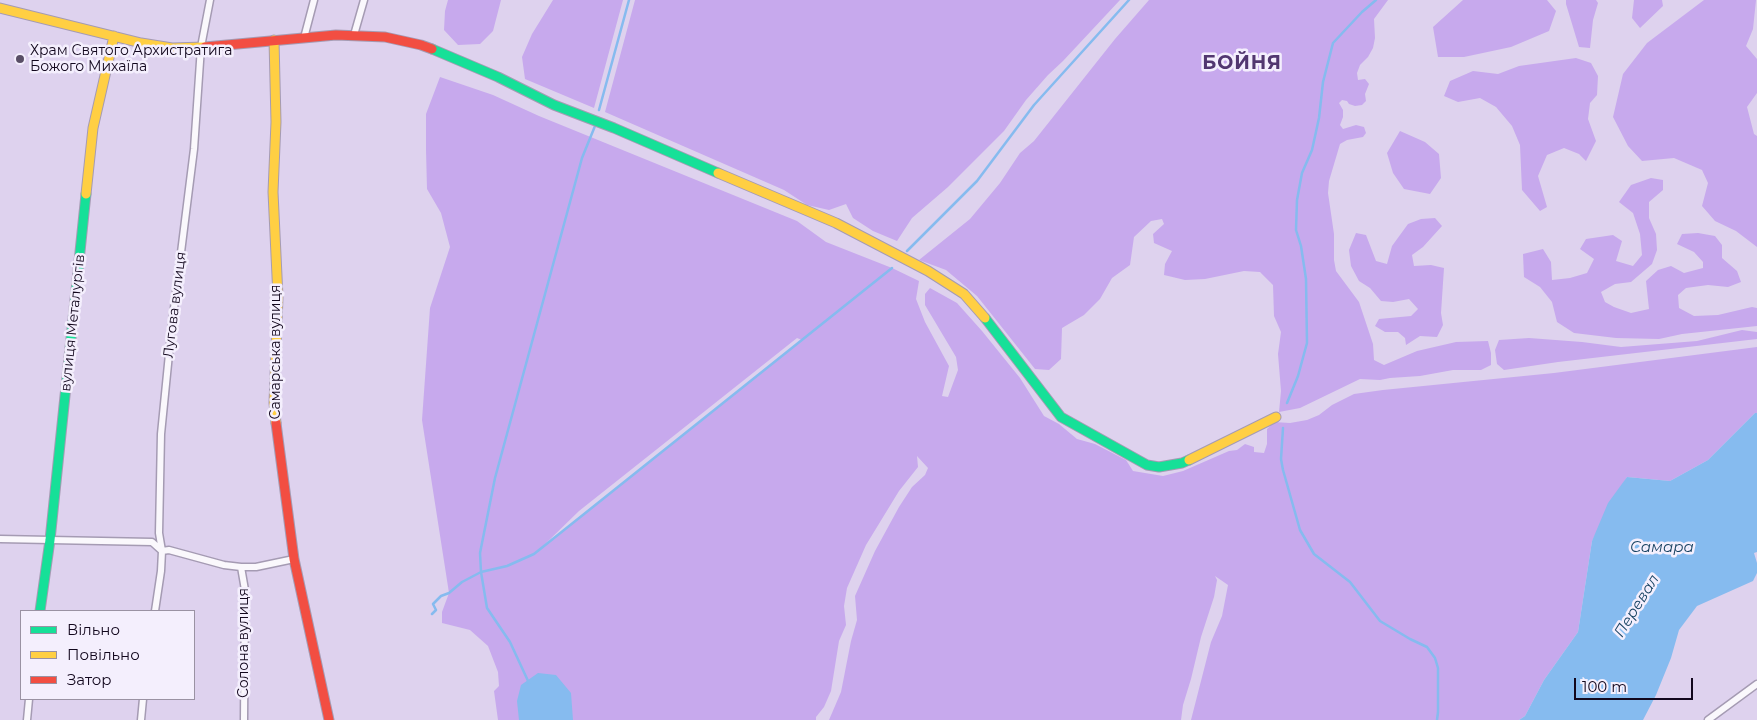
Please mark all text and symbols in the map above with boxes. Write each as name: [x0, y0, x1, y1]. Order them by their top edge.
place label: Храм Святого Архистратига Божого Михаїла: [30, 43, 232, 75]
district label: БОЙНЯ: [1202, 52, 1282, 74]
marker: Храм Святого Архистратига Божого Михаїла: [14, 53, 26, 65]
street label: Лугова вулиця: [160, 251, 190, 359]
street label: вулиця Металургів: [57, 253, 89, 393]
street label: Самарська вулиця: [268, 284, 284, 420]
water label: Самара: [1630, 539, 1694, 557]
water label: Перевал: [1611, 571, 1663, 641]
street label: Солона вулиця: [236, 588, 252, 698]
legend: [20, 610, 195, 700]
text: Вільно: [67, 620, 120, 639]
text: Повільно: [67, 645, 140, 664]
scale bar: [1577, 668, 1696, 700]
text: Затор: [67, 670, 112, 689]
text: 100 m: [1582, 677, 1627, 696]

